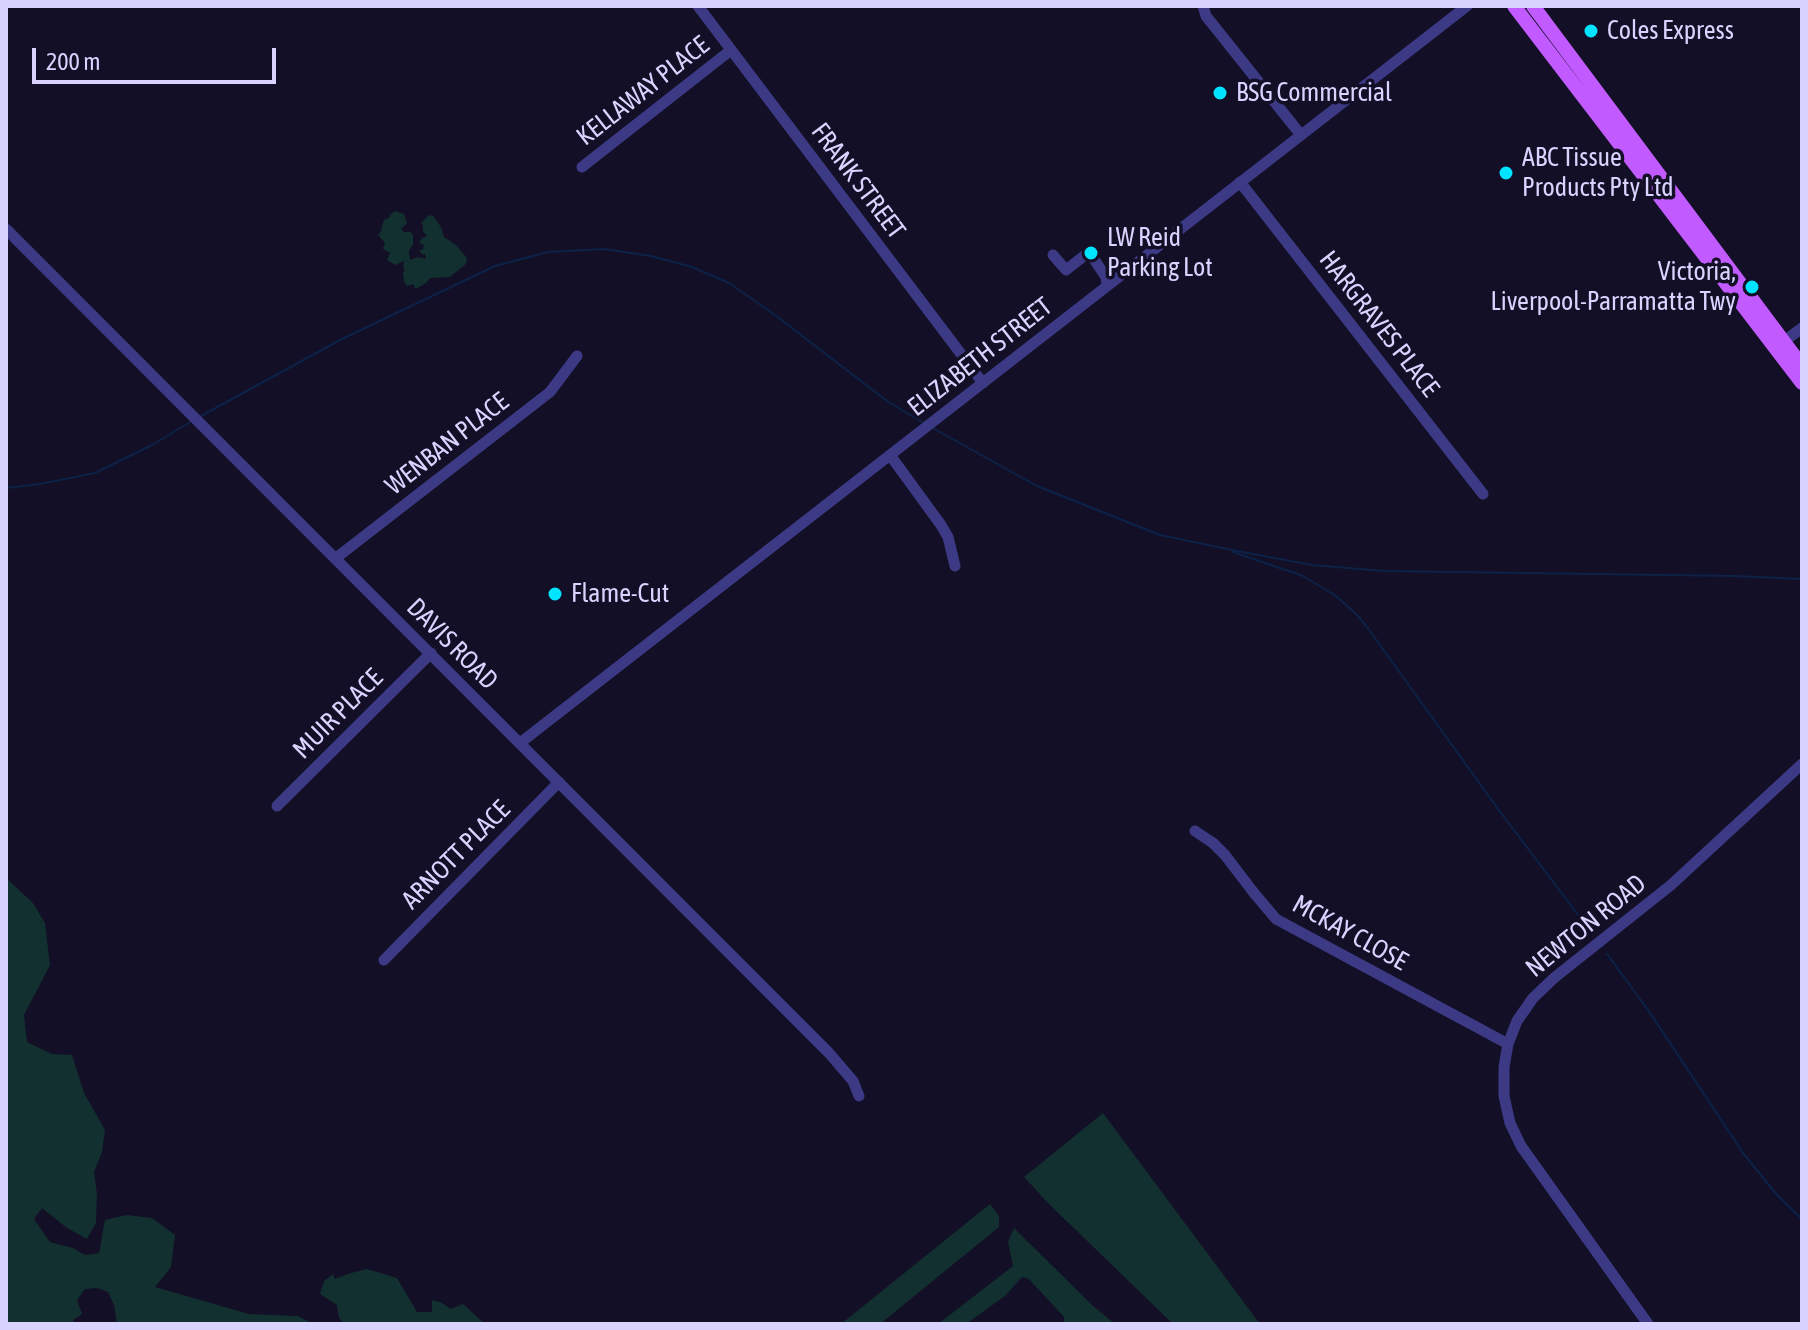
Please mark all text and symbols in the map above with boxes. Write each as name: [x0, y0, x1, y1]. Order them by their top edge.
place label: Coles Express: [1607, 15, 1734, 47]
marker: Coles Express: [1582, 22, 1600, 40]
street label: KELLAWAY PLACE: [571, 30, 715, 152]
scale bar: [36, 32, 280, 82]
text: 200 m: [46, 48, 100, 75]
place label: BSG Commercial: [1236, 77, 1392, 109]
marker: BSG Commercial: [1211, 84, 1229, 102]
street label: FRANK STREET: [804, 117, 912, 245]
place label: ABC Tissue Products Pty Ltd: [1522, 142, 1673, 204]
marker: ABC Tissue Products Pty Ltd: [1497, 164, 1515, 182]
place label: LW Reid Parking Lot: [1107, 222, 1213, 284]
marker: LW Reid Parking Lot: [1082, 244, 1100, 262]
street label: HARGRAVES PLACE: [1312, 245, 1446, 403]
place label: Victoria, Liverpool-Parramatta Twy: [1491, 256, 1736, 318]
marker: Victoria, Liverpool-Parramatta Twy: [1743, 278, 1761, 296]
street label: ELIZABETH STREET: [902, 291, 1058, 423]
street label: WENBAN PLACE: [379, 386, 515, 502]
place label: Flame-Cut: [571, 578, 669, 610]
marker: Flame-Cut: [546, 585, 564, 603]
street label: DAVIS ROAD: [400, 592, 504, 696]
street label: MUIR PLACE: [287, 663, 389, 765]
street label: ARNOTT PLACE: [395, 794, 517, 916]
street label: NEWTON ROAD: [1520, 868, 1652, 984]
street label: MCKAY CLOSE: [1287, 889, 1413, 977]

